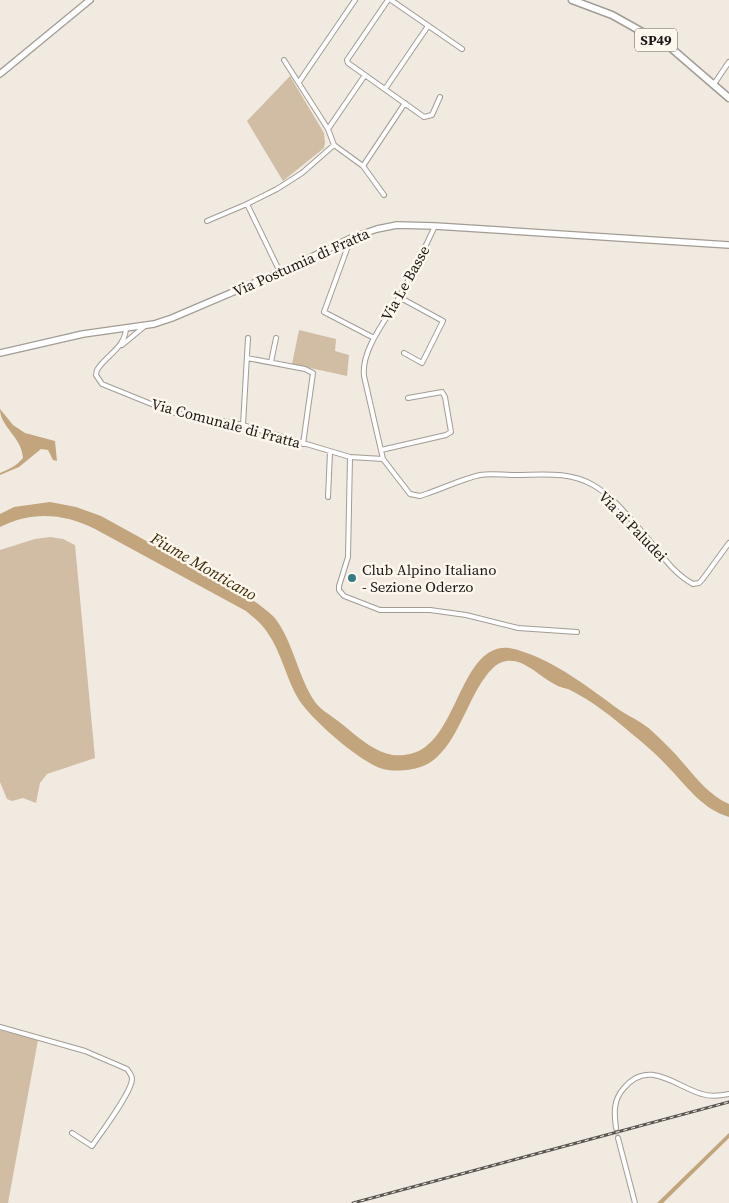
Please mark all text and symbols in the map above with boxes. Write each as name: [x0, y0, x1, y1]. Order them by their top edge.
road number: SP49: [635, 28, 677, 52]
street label: Via Postumia di Fratta: [229, 222, 373, 302]
street label: Via Le Basse: [376, 241, 434, 324]
street label: Via Comunale di Fratta: [149, 393, 303, 453]
street label: Via ai Paludei: [594, 486, 672, 566]
water label: Fiume Monticano: [146, 526, 261, 605]
place label: Club Alpino Italiano - Sezione Oderzo: [362, 559, 497, 597]
marker: Club Alpino Italiano - Sezione Oderzo: [346, 572, 358, 584]

